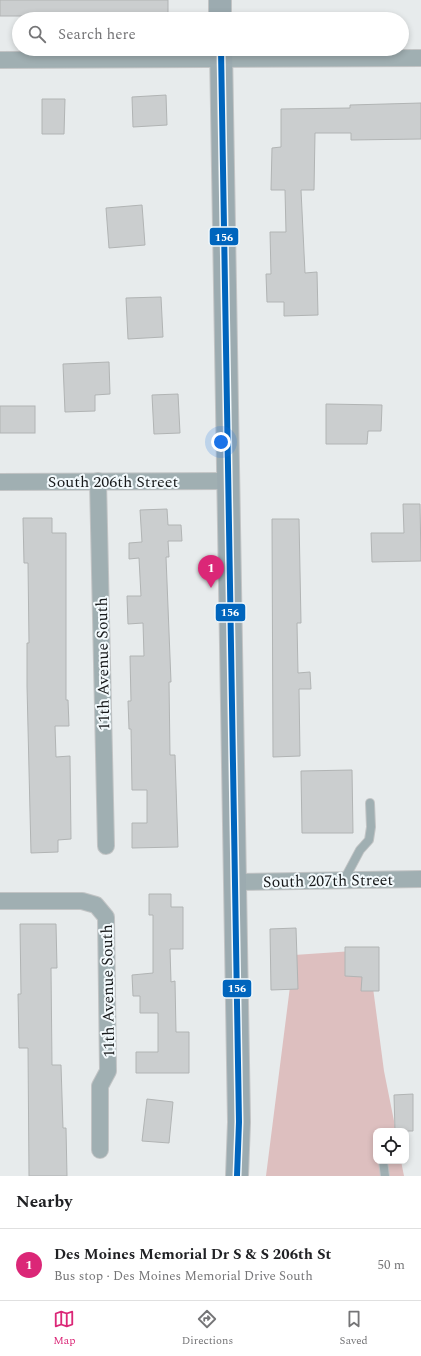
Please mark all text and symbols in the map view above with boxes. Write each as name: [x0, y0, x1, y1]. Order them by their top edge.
search box: [12, 12, 409, 56]
icon: search: [26, 23, 48, 45]
text: Search here: [58, 23, 136, 46]
line badge: 156: [209, 227, 239, 246]
text: 156: [215, 229, 233, 246]
your location: [211, 432, 231, 452]
street label: South 206th Street: [48, 470, 179, 494]
pin: 1: [198, 555, 224, 588]
street label: 11th Avenue South: [90, 597, 116, 731]
line badge: 156: [215, 603, 246, 622]
text: 156: [221, 604, 239, 621]
street label: South 207th Street: [263, 868, 394, 894]
street label: 11th Avenue South: [95, 924, 121, 1058]
line badge: 156: [222, 979, 252, 998]
text: 156: [228, 980, 246, 997]
map controls: [373, 1128, 409, 1164]
button: locate: [373, 1128, 409, 1164]
text: Nearby: [16, 1189, 72, 1215]
text: Des Moines Memorial Dr S & S 206th St: [54, 1243, 331, 1266]
text: 1: [25, 1255, 33, 1275]
text: 50 m: [378, 1255, 405, 1275]
text: Bus stop · Des Moines Memorial Drive South: [54, 1266, 313, 1286]
tab: Map: [53, 1308, 75, 1349]
tab: Directions: [182, 1308, 233, 1349]
tab: Saved: [340, 1308, 368, 1349]

